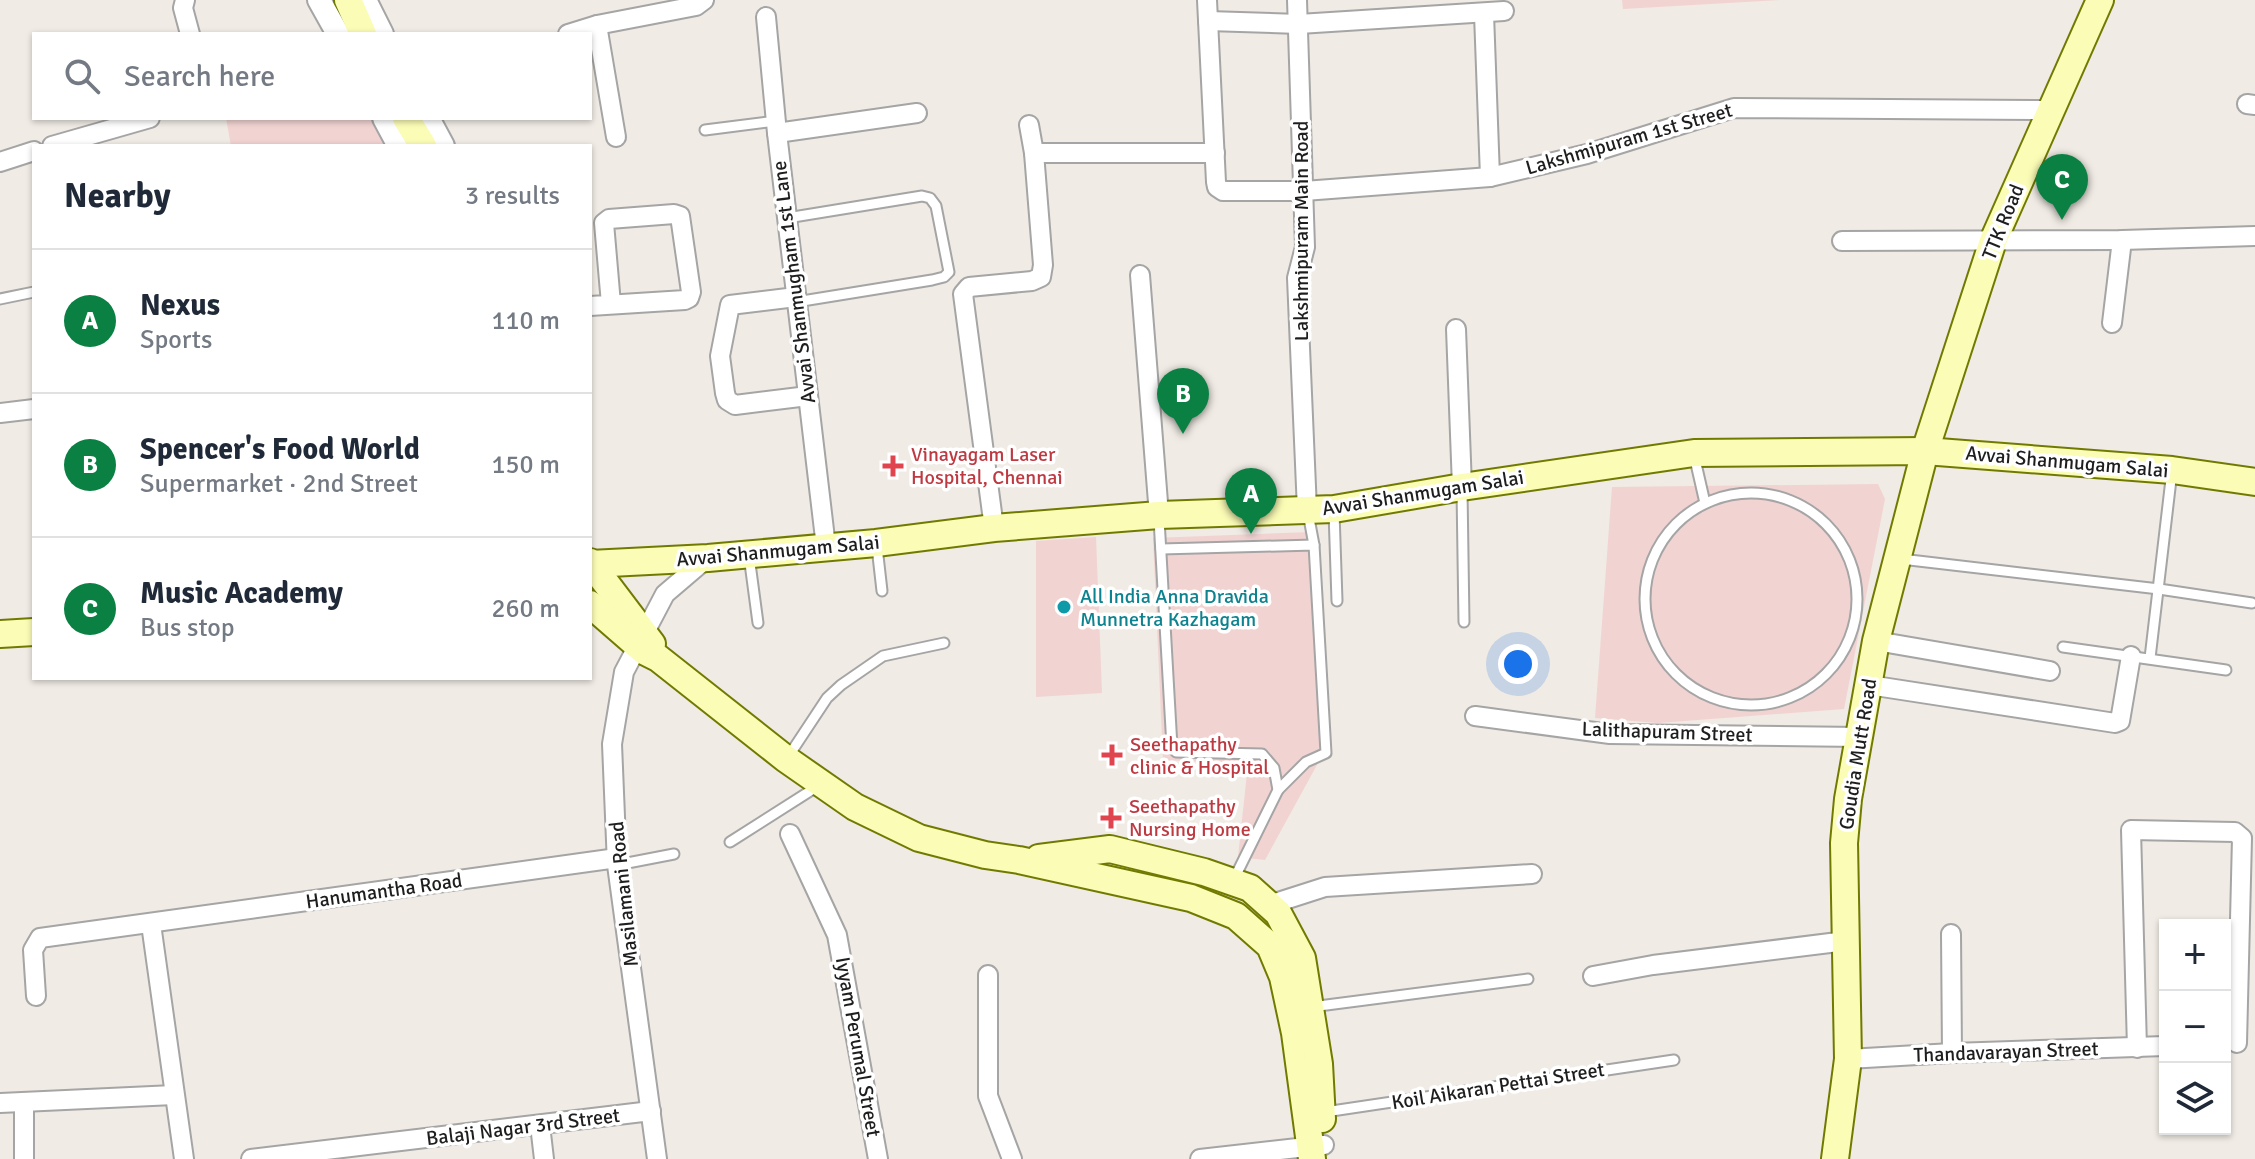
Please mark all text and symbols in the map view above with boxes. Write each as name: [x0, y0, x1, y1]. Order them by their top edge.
search box: [32, 32, 592, 120]
icon: search: [60, 54, 104, 98]
text: Search here: [124, 58, 275, 95]
street label: Lakshmipuram 1st Street: [1523, 98, 1735, 180]
street label: Lakshmipuram Main Road: [1289, 121, 1314, 341]
pin: C: [2036, 154, 2088, 220]
street label: Avvai Shanmugham 1st Lane: [767, 159, 821, 405]
text: Nearby: [64, 175, 171, 217]
text: 3 results: [465, 180, 560, 212]
street label: TTK Road: [1977, 180, 2029, 264]
text: Nexus: [140, 287, 220, 324]
text: A: [82, 305, 98, 337]
text: 110 m: [491, 305, 560, 337]
text: Sports: [140, 324, 212, 356]
pin: B: [1157, 368, 1209, 434]
text: Spencer's Food World: [140, 431, 420, 468]
street label: Avvai Shanmugam Salai: [1964, 441, 2170, 483]
place label: Vinayagam Laser Hospital, Chennai: [911, 442, 1063, 490]
text: B: [82, 449, 98, 481]
text: 150 m: [491, 449, 560, 481]
marker: Vinayagam Laser Hospital, Chennai: [882, 455, 904, 477]
street label: Avvai Shanmugam Salai: [1320, 465, 1526, 521]
text: Supermarket · 2nd Street: [140, 468, 418, 500]
pin: A: [1225, 468, 1277, 534]
street label: Avvai Shanmugam Salai: [675, 530, 881, 572]
text: Music Academy: [140, 575, 343, 612]
place label: All India Anna Dravida Munnetra Kazhagam: [1080, 584, 1269, 632]
text: C: [82, 593, 98, 625]
text: 260 m: [491, 593, 560, 625]
marker: All India Anna Dravida Munnetra Kazhagam: [1055, 598, 1073, 616]
text: Bus stop: [140, 612, 235, 644]
your location: [1498, 644, 1538, 684]
street label: Goudia Mutt Road: [1834, 676, 1882, 832]
street label: Lalithapuram Street: [1581, 717, 1753, 747]
place label: Seethapathy clinic & Hospital: [1130, 732, 1269, 780]
marker: Seethapathy clinic & Hospital: [1101, 744, 1123, 766]
place label: Seethapathy Nursing Home: [1129, 794, 1251, 842]
marker: Seethapathy Nursing Home: [1100, 807, 1122, 829]
street label: Masilamani Road: [604, 820, 644, 968]
street label: Hanumantha Road: [304, 868, 464, 914]
map controls: [2159, 919, 2231, 1135]
button: +: [2159, 919, 2231, 991]
street label: Iyyam Perumal Street: [830, 955, 886, 1139]
button: −: [2159, 991, 2231, 1063]
street label: Thandavarayan Street: [1913, 1036, 2099, 1068]
street label: Koil Aikaran Pettai Street: [1390, 1057, 1606, 1115]
button: layers: [2159, 1063, 2231, 1135]
street label: Balaji Nagar 3rd Street: [425, 1103, 621, 1151]

